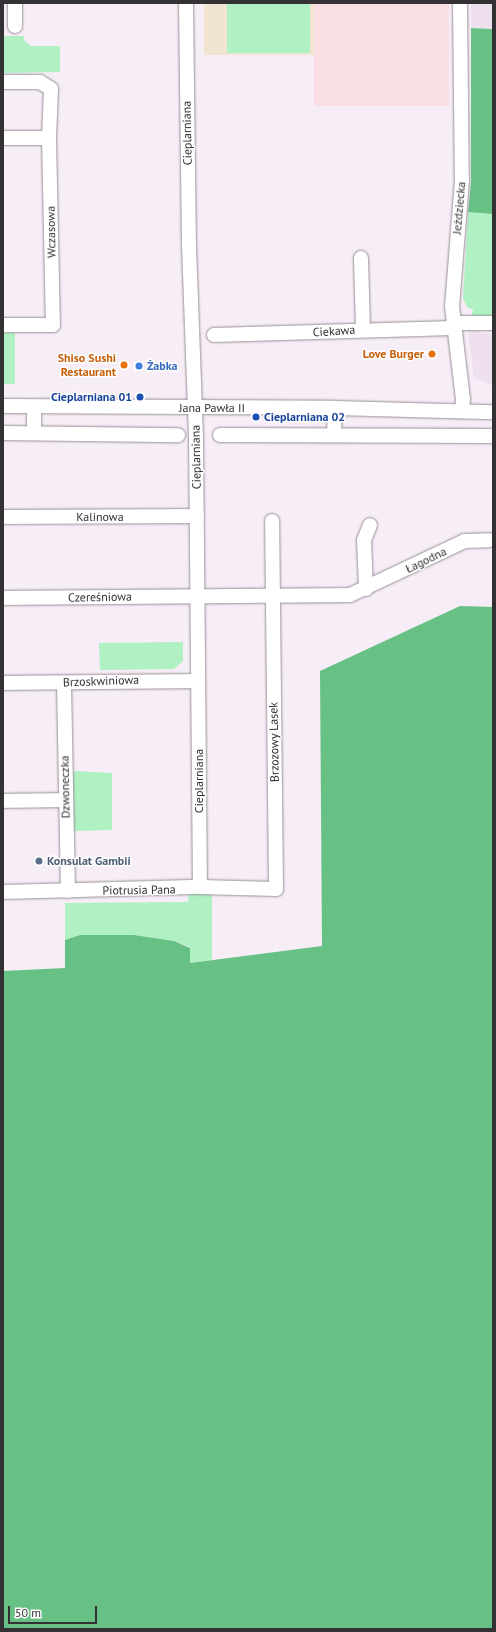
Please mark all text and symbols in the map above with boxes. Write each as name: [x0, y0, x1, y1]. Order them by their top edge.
street label: Cieplarniana: [179, 101, 195, 165]
street label: Jeździecka: [450, 181, 468, 235]
street label: Wczasowa: [43, 206, 59, 258]
street label: Ciekawa: [312, 322, 356, 340]
place label: Love Burger: [363, 347, 424, 361]
marker: Love Burger: [427, 349, 437, 359]
place label: Shiso Sushi Restaurant: [58, 351, 116, 379]
place label: Żabka: [147, 359, 178, 373]
marker: Shiso Sushi Restaurant: [119, 360, 129, 370]
marker: Żabka: [134, 361, 144, 371]
place label: Cieplarniana 01: [51, 390, 132, 404]
marker: Cieplarniana 01: [135, 392, 145, 402]
street label: Jana Pawła II: [179, 401, 245, 415]
place label: Cieplarniana 02: [264, 410, 345, 424]
marker: Cieplarniana 02: [251, 412, 261, 422]
street label: Cieplarniana: [188, 425, 204, 489]
street label: Kalinowa: [76, 510, 124, 524]
street label: Łagodna: [403, 544, 449, 576]
street label: Czereśniowa: [68, 589, 132, 605]
street label: Brzoskwiniowa: [63, 672, 139, 690]
street label: Brzozowy Lasek: [266, 702, 282, 782]
street label: Cieplarniana: [192, 749, 206, 813]
street label: Dzwoneczka: [57, 755, 73, 819]
place label: Konsulat Gambii: [47, 854, 131, 868]
marker: Konsulat Gambii: [34, 856, 44, 866]
street label: Piotrusia Pana: [102, 882, 176, 898]
scale bar: [10, 1598, 99, 1624]
text: 50 m: [15, 1605, 41, 1620]

